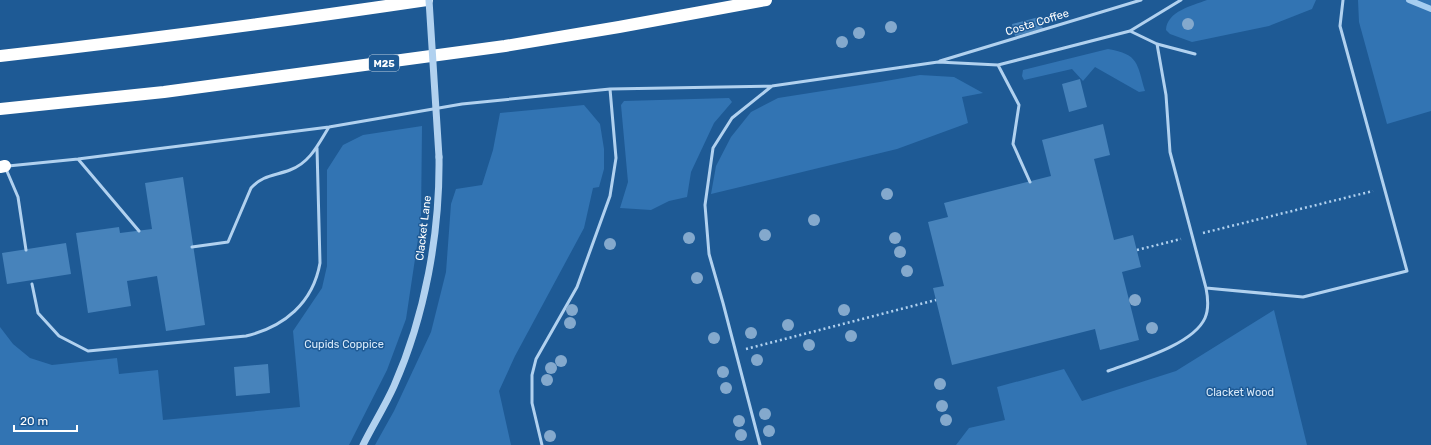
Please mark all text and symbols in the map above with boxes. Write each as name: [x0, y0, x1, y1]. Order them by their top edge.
street label: Costa Coffee: [1004, 7, 1070, 38]
road number: M25: [369, 55, 399, 71]
street label: Clacket Lane: [413, 195, 434, 261]
park label: Cupids Coppice: [304, 338, 384, 351]
park label: Clacket Wood: [1206, 386, 1274, 399]
scale bar: [14, 407, 77, 433]
text: 20 m: [20, 414, 48, 428]

